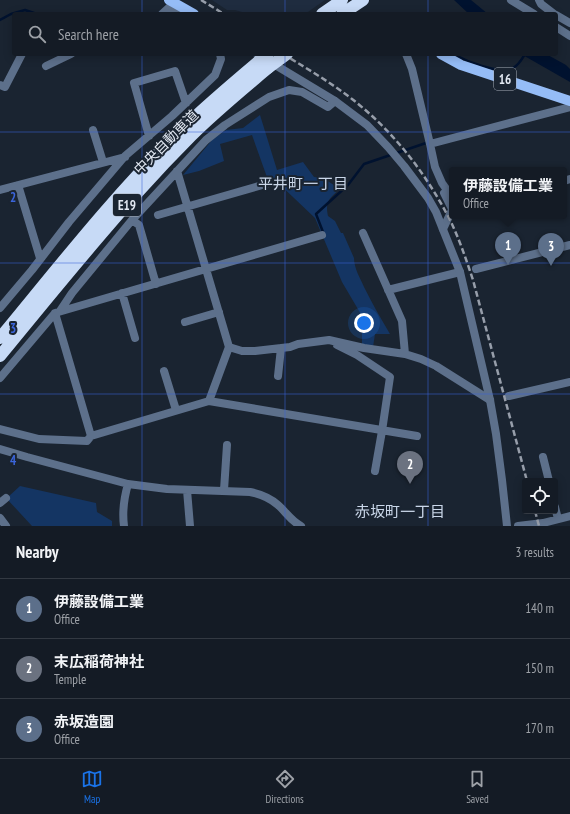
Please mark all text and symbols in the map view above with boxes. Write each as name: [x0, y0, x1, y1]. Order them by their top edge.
search box: [12, 12, 558, 56]
icon: search: [26, 23, 48, 45]
text: Search here: [58, 25, 119, 44]
road number: 16: [494, 68, 516, 90]
street label: 中央自動車道: [130, 106, 202, 178]
popup: [449, 167, 567, 219]
district label: 平井町一丁目: [258, 174, 348, 193]
text: 伊藤設備工業: [463, 176, 553, 195]
text: 2: [10, 189, 16, 206]
road number: E19: [113, 194, 141, 216]
text: Office: [463, 195, 489, 212]
pin: 1: [495, 232, 521, 265]
pin: 3: [538, 233, 564, 266]
your location: [354, 313, 374, 333]
text: 3: [10, 320, 16, 337]
pin: 2: [397, 451, 423, 484]
text: 4: [10, 452, 17, 469]
map controls: [522, 478, 558, 514]
button: locate: [522, 478, 558, 514]
district label: 赤坂町一丁目: [355, 502, 445, 521]
text: Nearby: [16, 541, 59, 563]
text: 3 results: [515, 544, 554, 561]
text: 伊藤設備工業: [54, 592, 144, 611]
text: 1: [26, 600, 32, 617]
text: 140 m: [525, 600, 554, 617]
text: Office: [54, 611, 80, 628]
text: 末広稲荷神社: [54, 652, 144, 671]
text: 2: [26, 660, 32, 677]
text: 150 m: [525, 660, 554, 677]
text: Temple: [54, 671, 86, 688]
text: 赤坂造園: [54, 712, 114, 731]
text: 3: [26, 720, 32, 737]
text: 170 m: [525, 720, 554, 737]
text: Office: [54, 731, 80, 748]
tab: Map: [81, 768, 103, 806]
tab: Directions: [266, 768, 304, 806]
tab: Saved: [466, 768, 489, 806]

